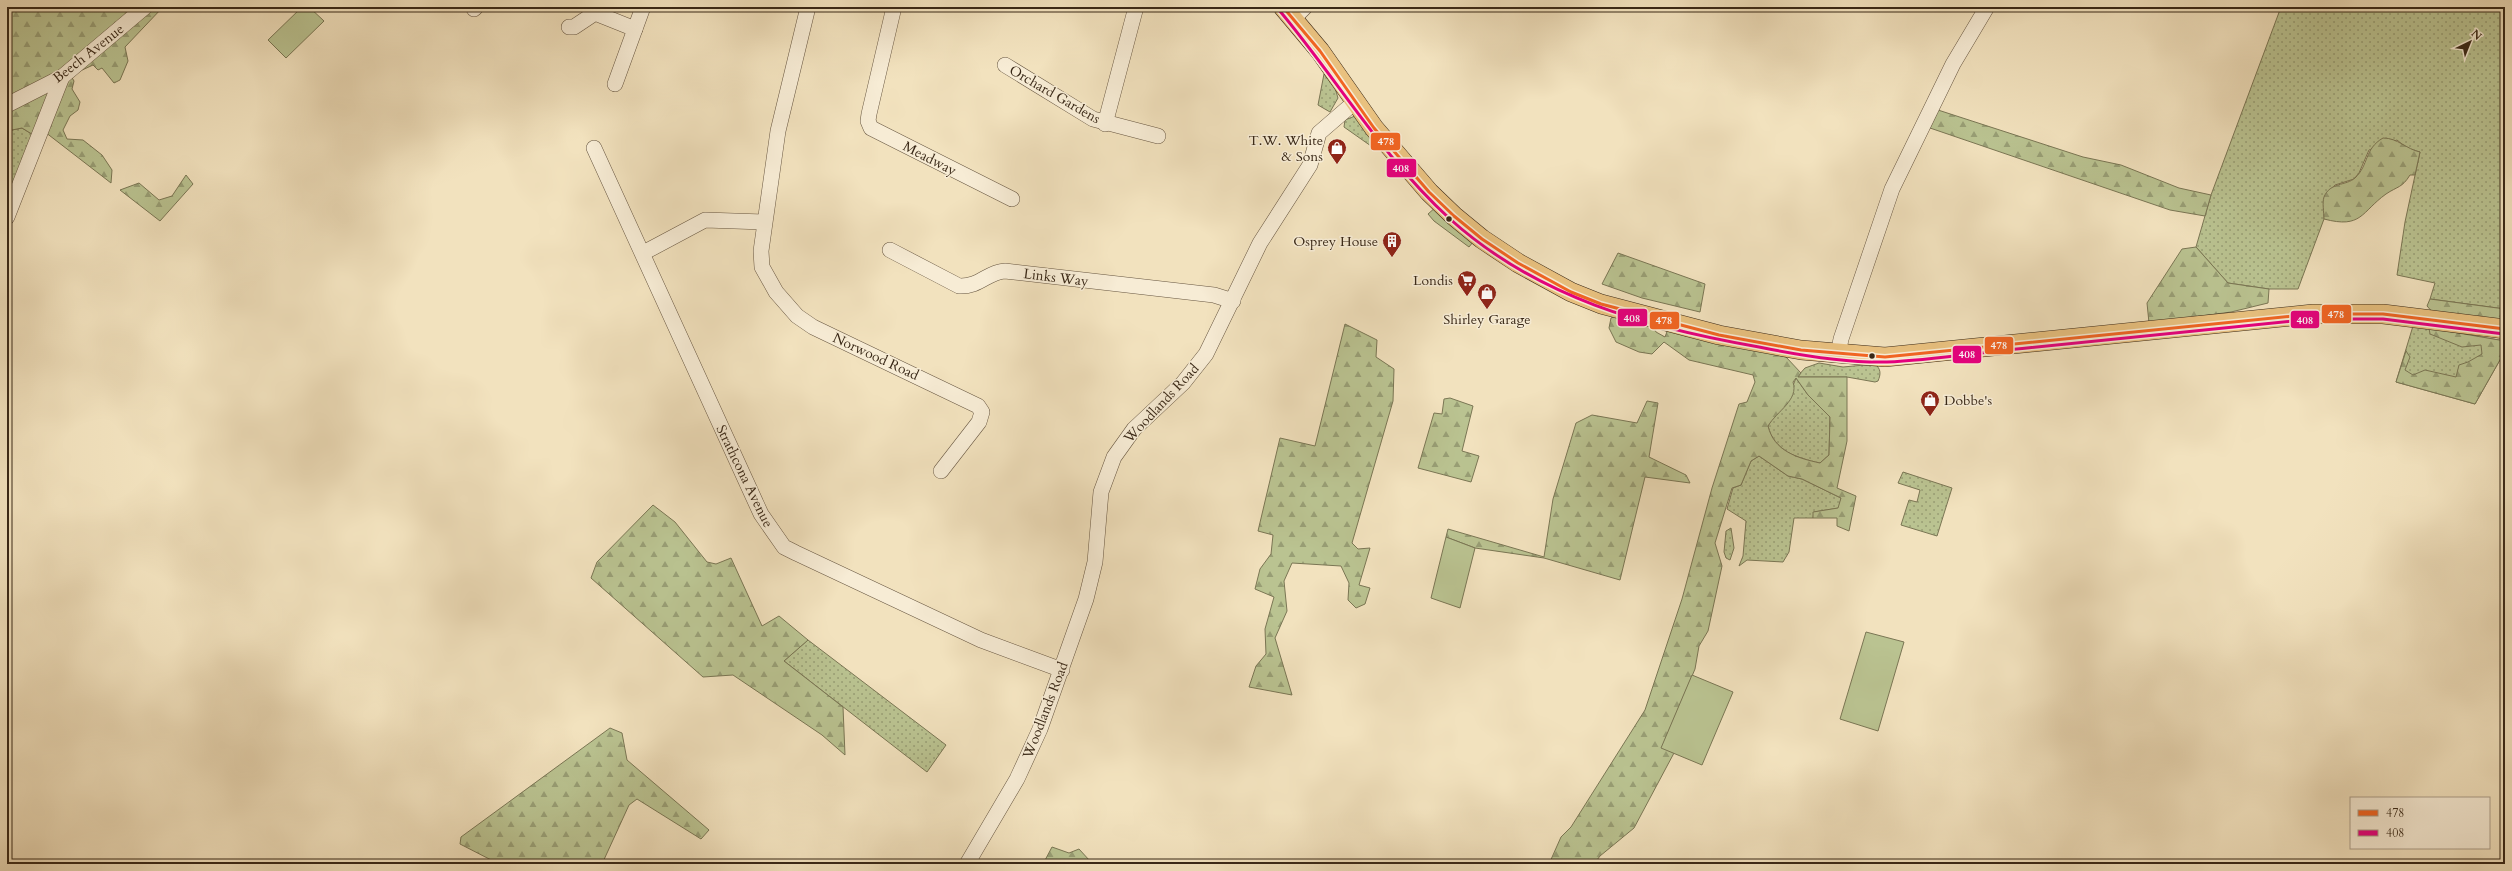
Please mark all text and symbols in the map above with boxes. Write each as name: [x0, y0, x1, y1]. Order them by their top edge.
street label: Beech Avenue: [49, 20, 128, 87]
north arrow: [2450, 22, 2490, 62]
text: N: [2468, 26, 2485, 44]
street label: Orchard Gardens: [1006, 61, 1104, 128]
place label: T.W. White & Sons: [1249, 131, 1323, 166]
line badge: 478: [1370, 132, 1401, 151]
text: 478: [1378, 134, 1394, 149]
street label: Meadway: [900, 137, 960, 180]
shop icon: T.W. White & Sons: [1326, 137, 1348, 165]
line badge: 408: [1386, 158, 1417, 178]
text: 408: [1393, 161, 1409, 176]
unlabelled marker: [1444, 214, 1454, 224]
building icon: Osprey House: [1381, 230, 1403, 258]
place label: Osprey House: [1293, 232, 1378, 251]
street label: Links Way: [1022, 264, 1090, 291]
supermarket icon: Londis: [1456, 269, 1478, 297]
place label: Londis: [1413, 271, 1453, 290]
shop icon: Shirley Garage: [1476, 282, 1498, 310]
line badge: 478: [2321, 304, 2352, 324]
text: 478: [2328, 307, 2344, 322]
line badge: 408: [1617, 308, 1648, 327]
place label: Shirley Garage: [1443, 310, 1531, 329]
line badge: 408: [2290, 310, 2320, 329]
text: 408: [1624, 311, 1640, 326]
line badge: 478: [1649, 311, 1680, 330]
text: 478: [1656, 313, 1672, 328]
text: 408: [2297, 313, 2313, 328]
street label: Norwood Road: [830, 328, 922, 385]
line badge: 478: [1984, 336, 2014, 355]
text: 478: [1991, 338, 2007, 353]
line badge: 408: [1952, 345, 1982, 364]
text: 408: [1959, 347, 1975, 362]
unlabelled marker: [1867, 351, 1877, 361]
street label: Woodlands Road: [1119, 359, 1204, 448]
shop icon: Dobbe's: [1919, 389, 1941, 417]
place label: Dobbe's: [1944, 391, 1993, 410]
street label: Strathcona Avenue: [712, 422, 778, 531]
street label: Woodlands Road: [1018, 659, 1073, 762]
legend: [2350, 797, 2490, 849]
text: 478: [2386, 805, 2404, 821]
text: 408: [2386, 825, 2404, 841]

